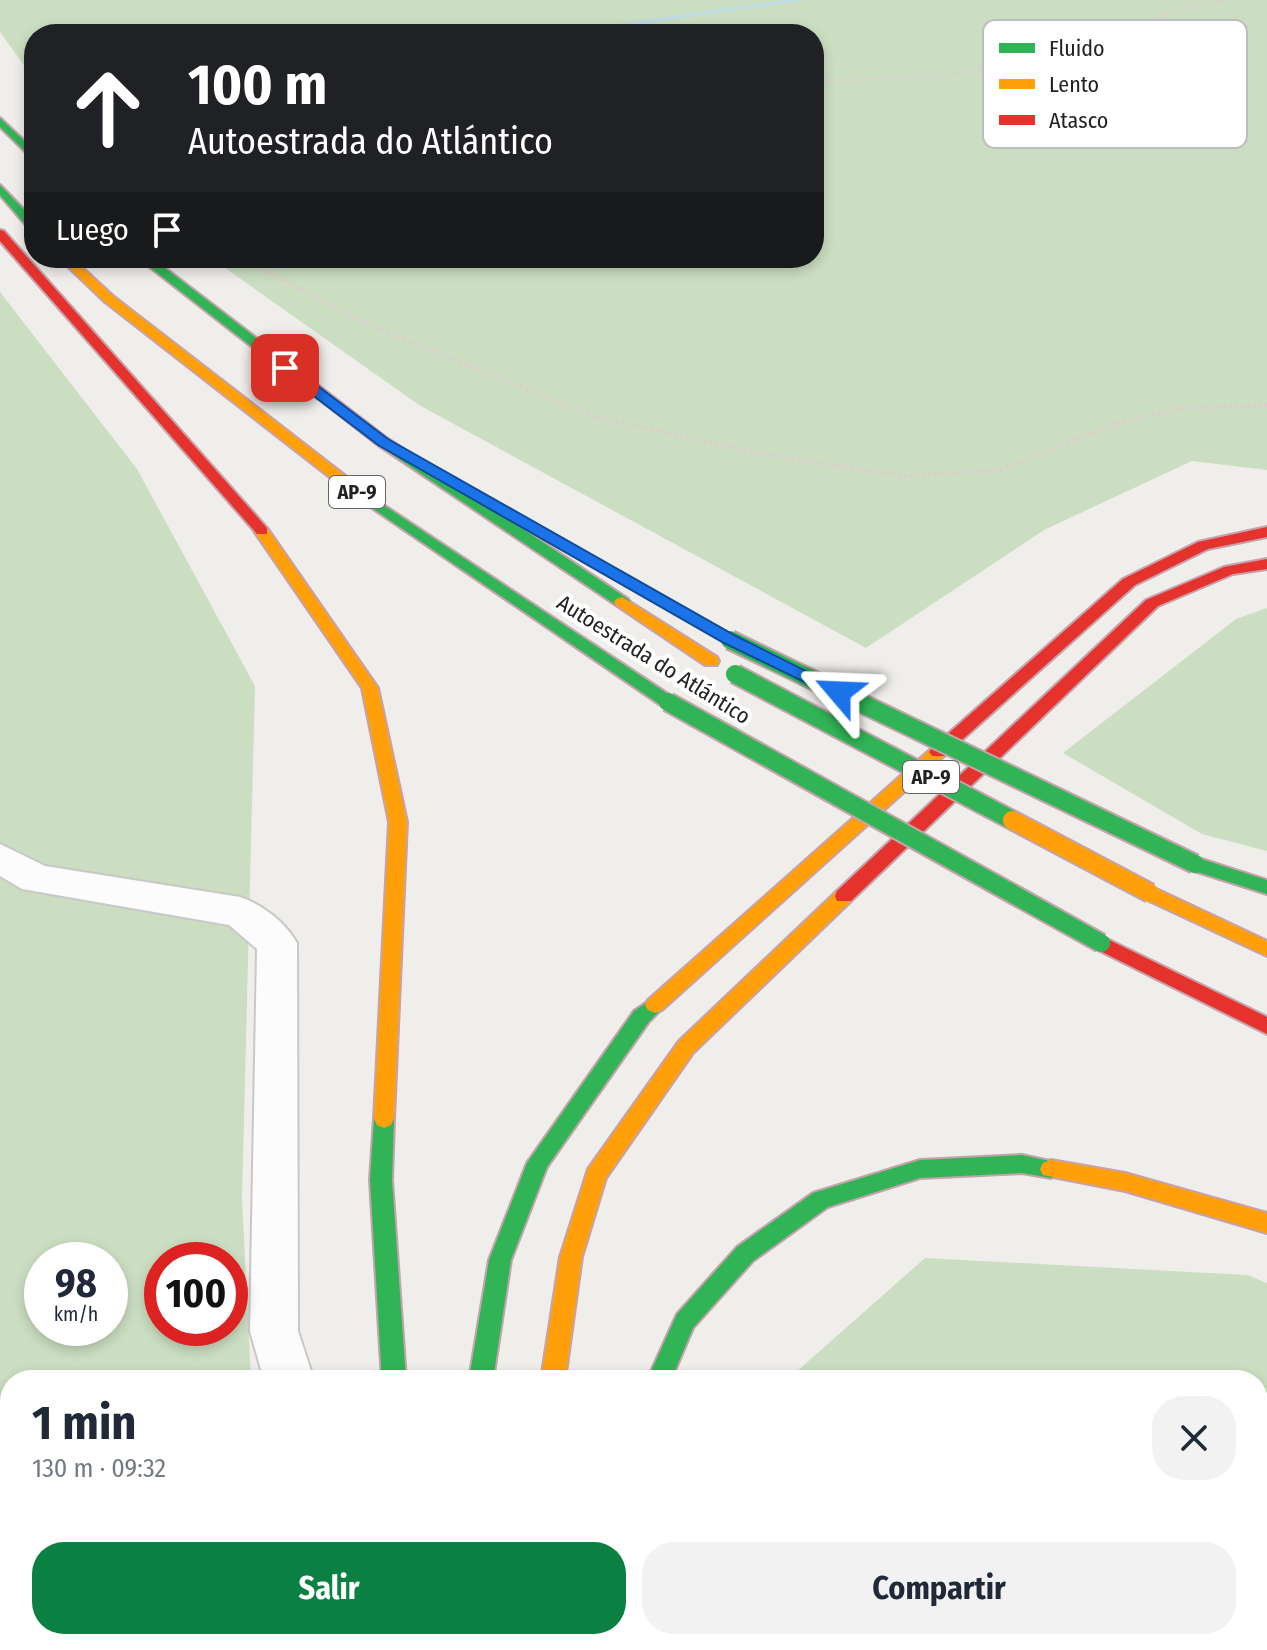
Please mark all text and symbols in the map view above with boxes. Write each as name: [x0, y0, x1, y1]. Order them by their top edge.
legend: [983, 20, 1247, 148]
text: Fluido: [1049, 35, 1105, 62]
text: 100 m: [188, 52, 327, 119]
icon: ahead: [56, 56, 160, 160]
text: Lento: [1049, 71, 1099, 98]
text: Atasco: [1049, 107, 1108, 134]
text: Autoestrada do Atlántico: [188, 120, 553, 164]
icon: arrive: [145, 208, 189, 252]
text: Luego: [56, 212, 129, 248]
pin: [251, 334, 319, 402]
icon: arrive: [263, 346, 307, 390]
road number: AP-9: [329, 476, 385, 508]
street label: Autoestrada do Atlántico: [552, 589, 755, 730]
position arrow: [797, 650, 881, 734]
road number: AP-9: [903, 761, 959, 793]
speed limit sign: 100: [144, 1242, 248, 1346]
text: 98: [55, 1260, 97, 1308]
text: km/h: [54, 1302, 98, 1326]
text: 1 min: [32, 1394, 137, 1452]
button: close: [1152, 1396, 1236, 1480]
text: 130 m · 09:32: [32, 1453, 166, 1484]
button: Salir: [32, 1542, 626, 1634]
button: Compartir: [642, 1542, 1236, 1634]

